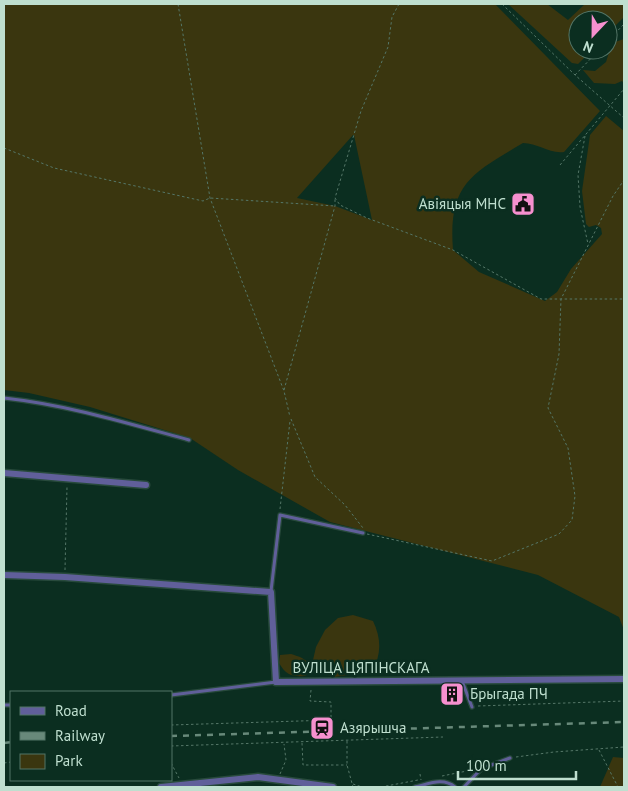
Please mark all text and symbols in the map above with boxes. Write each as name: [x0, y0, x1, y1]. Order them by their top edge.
north arrow: [568, 10, 618, 60]
text: N: [580, 37, 596, 57]
public building icon: Авіяцыя МНС: [510, 191, 536, 217]
place label: Авіяцыя МНС: [419, 194, 506, 213]
street label: ВУЛІЦА ЦЯПІНСКАГА: [293, 658, 430, 677]
building icon: Брыгада ПЧ: [439, 681, 465, 707]
place label: Брыгада ПЧ: [470, 684, 548, 703]
legend: [10, 691, 172, 781]
text: Road: [55, 701, 87, 720]
station icon: Азярышча: [309, 715, 335, 741]
place label: Азярышча: [340, 718, 406, 737]
text: Railway: [55, 726, 105, 745]
scale bar: [458, 748, 576, 780]
text: Park: [55, 751, 83, 770]
text: 100 m: [466, 756, 507, 775]

